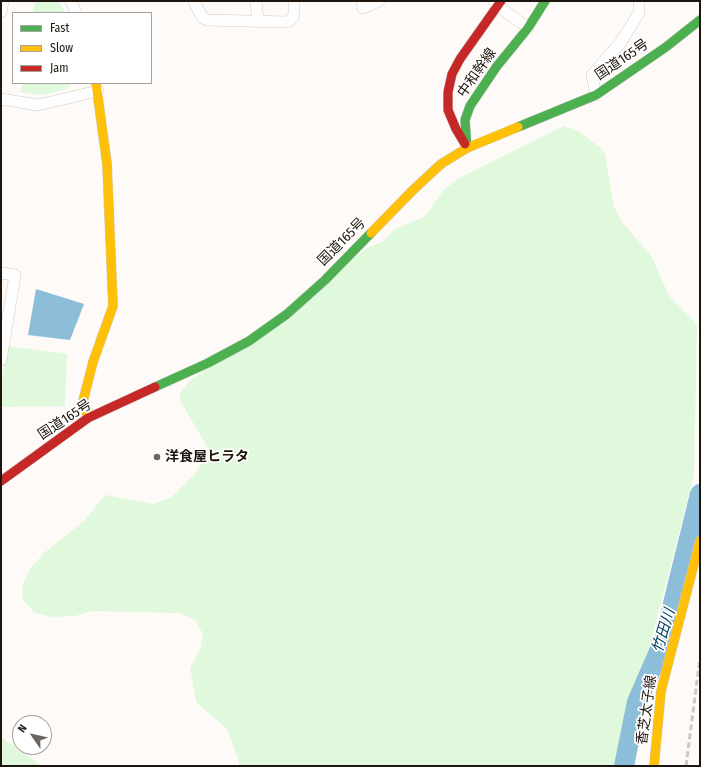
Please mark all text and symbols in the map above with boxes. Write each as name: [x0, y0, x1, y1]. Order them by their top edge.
legend: [12, 12, 152, 84]
text: Fast: [50, 21, 69, 35]
street label: 国道165号: [592, 36, 652, 84]
text: Slow: [50, 41, 73, 55]
street label: 中和幹線: [454, 45, 500, 101]
text: Jam: [50, 61, 68, 75]
street label: 国道165号: [315, 215, 369, 269]
street label: 国道165号: [35, 396, 95, 444]
place label: 洋食屋ヒラタ: [165, 449, 249, 465]
marker: 洋食屋ヒラタ: [152, 452, 162, 462]
water label: 竹田川: [649, 607, 679, 655]
street label: 香芝太子線: [634, 674, 660, 746]
north arrow: [12, 715, 52, 755]
text: N: [15, 722, 30, 735]

